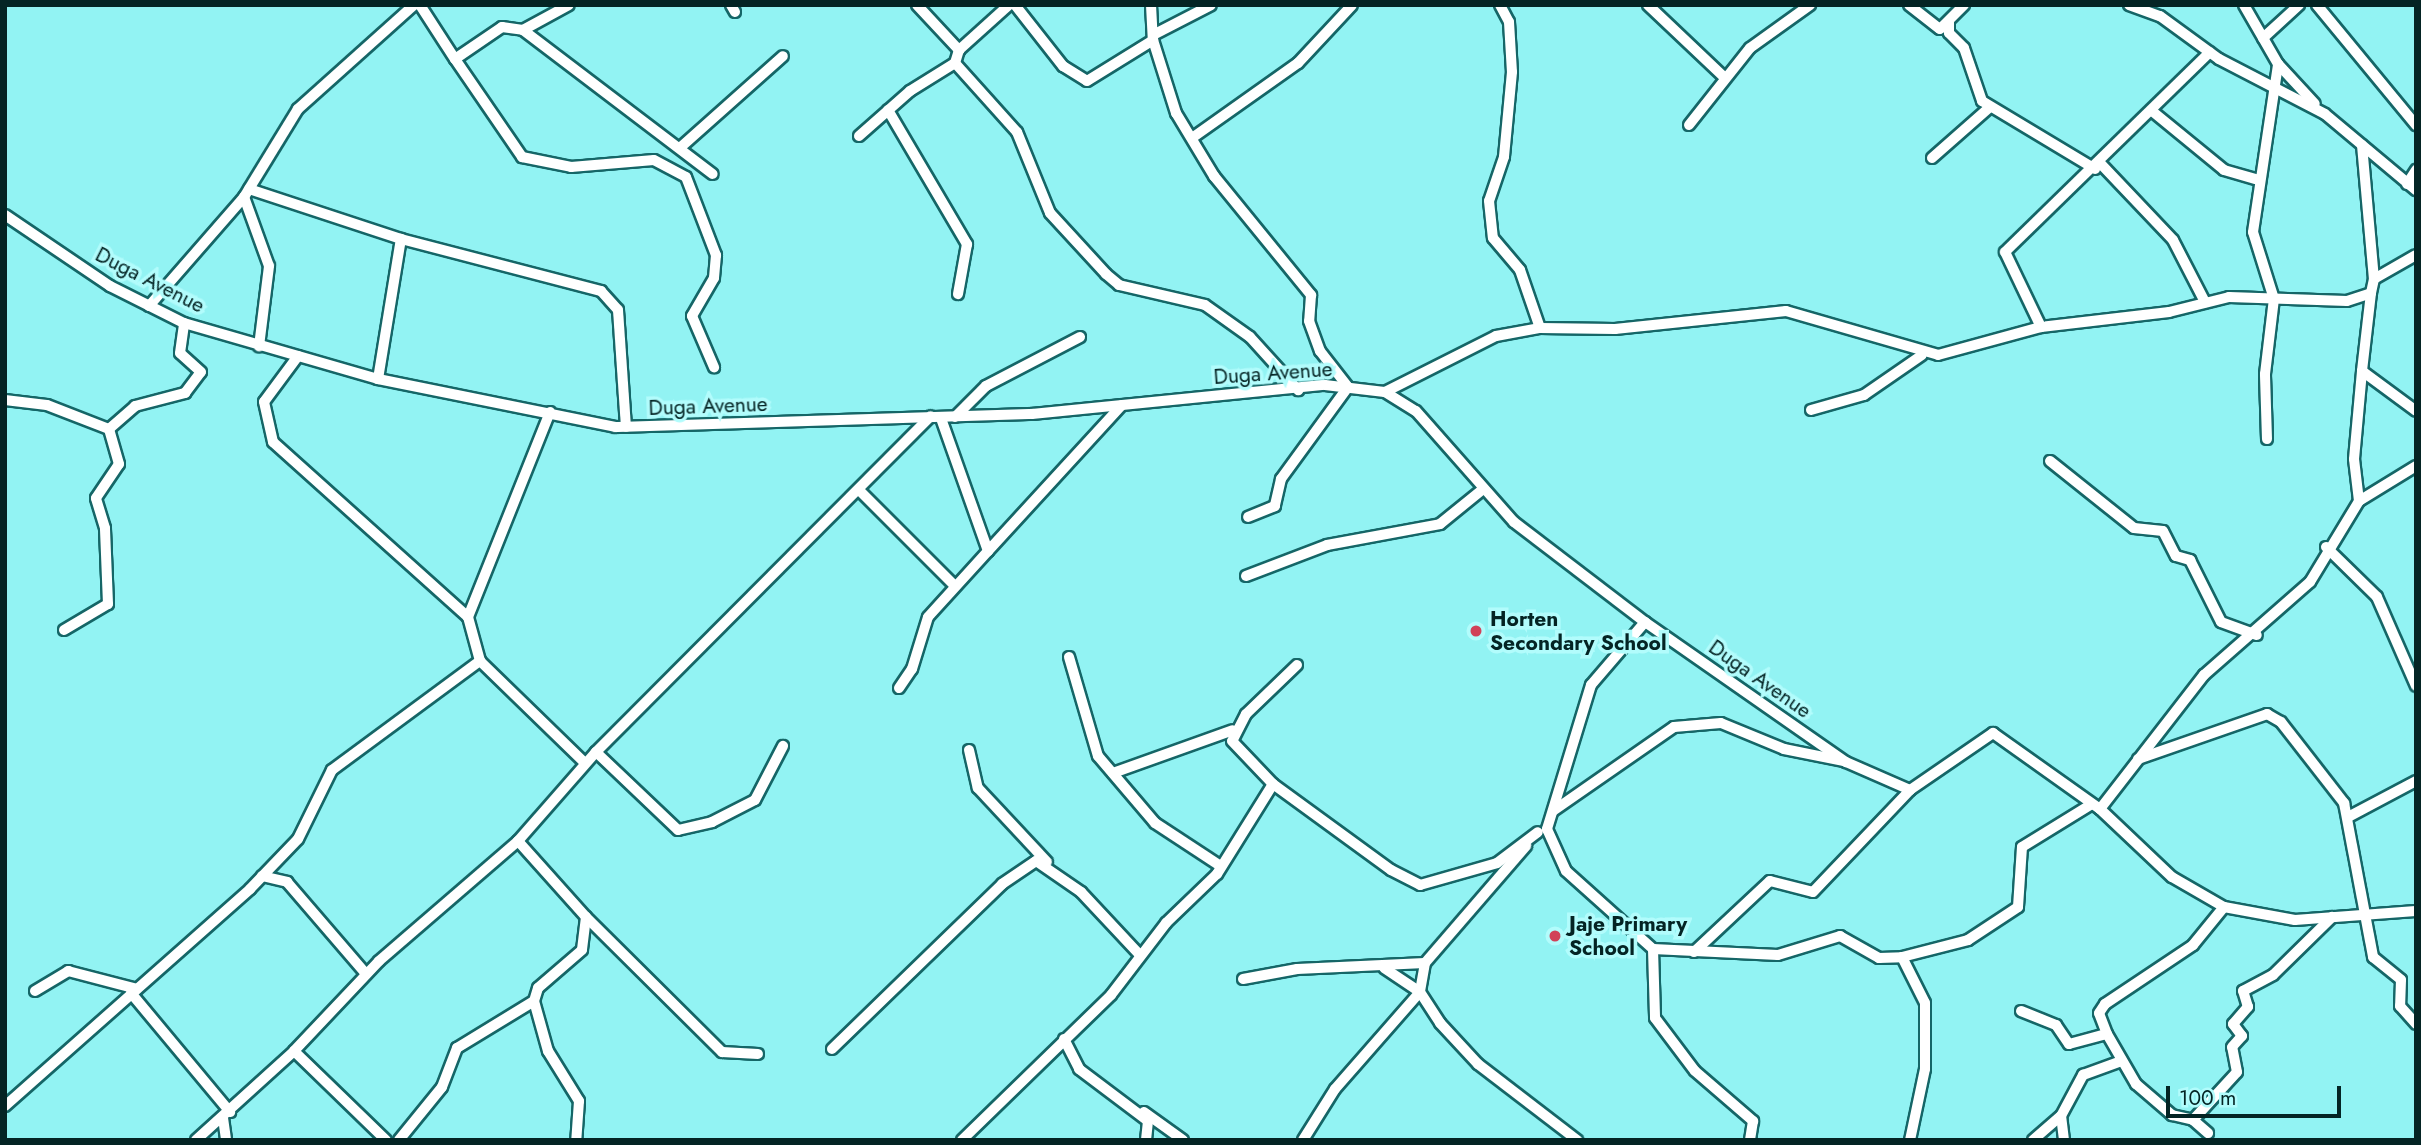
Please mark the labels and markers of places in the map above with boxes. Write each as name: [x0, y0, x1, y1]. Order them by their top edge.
place label: Horten Secondary School: [1490, 606, 1667, 656]
marker: Horten Secondary School: [1468, 623, 1484, 639]
place label: Jaje Primary School: [1569, 911, 1687, 961]
marker: Jaje Primary School: [1547, 928, 1563, 944]

